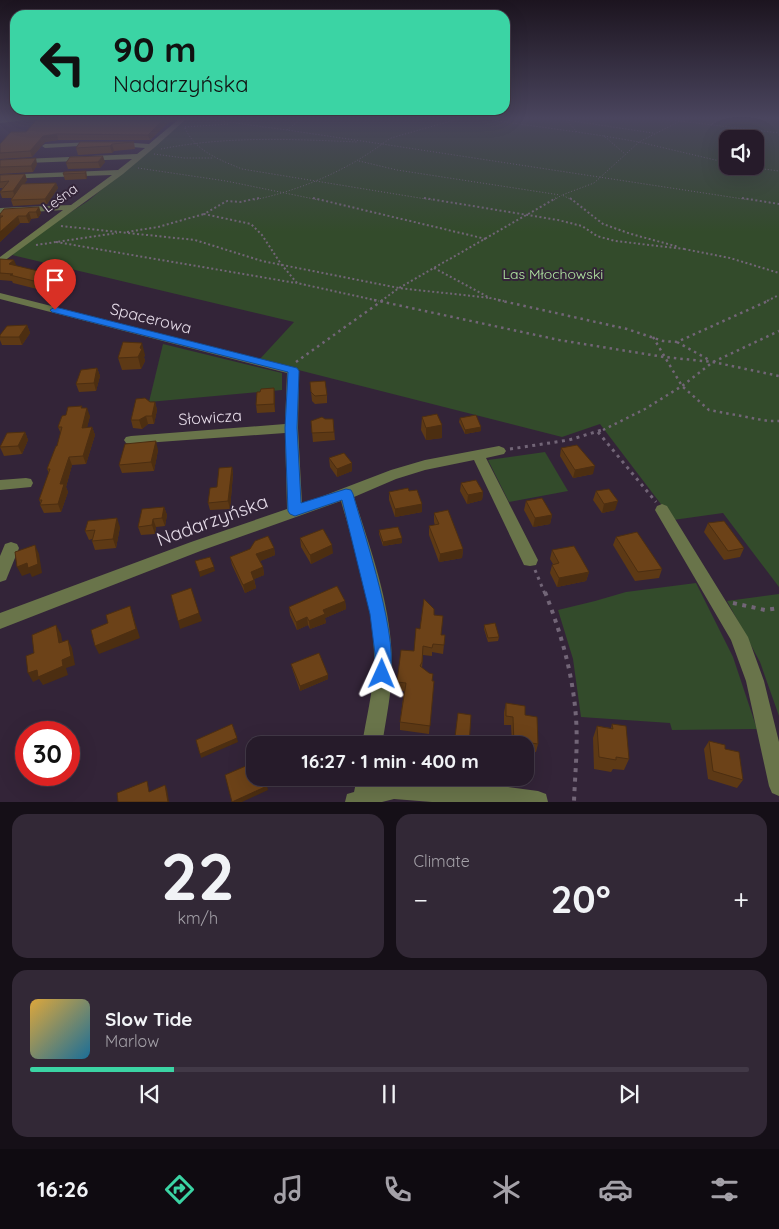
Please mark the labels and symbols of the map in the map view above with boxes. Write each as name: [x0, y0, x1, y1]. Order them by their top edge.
street label: Leśna: [39, 179, 81, 217]
pin: [34, 259, 76, 310]
park label: Las Młochowski: [503, 265, 603, 283]
street label: Spacerowa: [108, 298, 194, 338]
street label: Słowicza: [178, 405, 242, 429]
street label: Nadarzyńska: [153, 489, 271, 551]
position arrow: [355, 647, 407, 699]
speed limit sign: 30: [15, 721, 80, 786]

